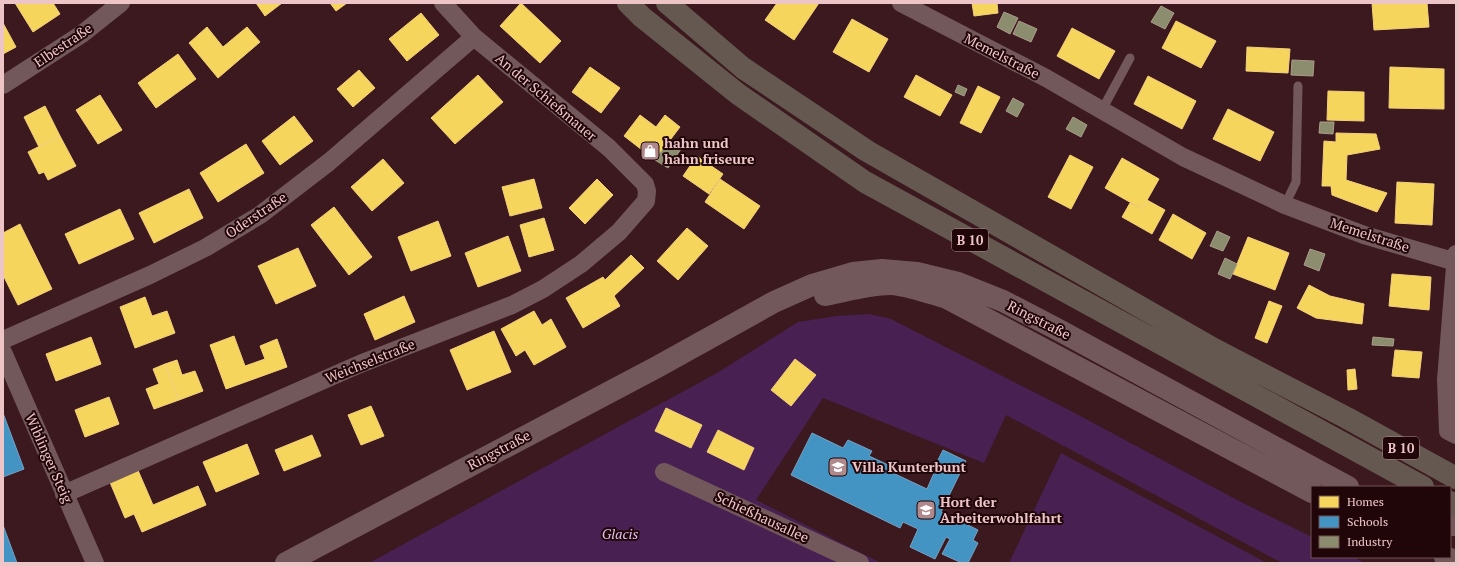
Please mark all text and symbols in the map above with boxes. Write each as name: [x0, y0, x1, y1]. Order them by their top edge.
street label: Elbestraße: [30, 18, 96, 71]
street label: Memelstraße: [961, 28, 1043, 83]
street label: An der Schießmauer: [492, 49, 602, 145]
place label: hahn und hahn friseure: [664, 133, 755, 168]
shop icon: hahn und hahn friseure: [639, 140, 661, 162]
street label: Oderstraße: [221, 187, 290, 242]
street label: Memelstraße: [1328, 213, 1412, 256]
road number: B 10: [952, 229, 988, 251]
street label: Ringstraße: [1004, 296, 1074, 344]
street label: Weichselstraße: [322, 334, 417, 387]
street label: Wiblinger Steig: [21, 410, 78, 506]
street label: Ringstraße: [464, 425, 533, 474]
road number: B 10: [1383, 437, 1419, 459]
school or university icon: Villa Kunterbunt: [827, 456, 849, 478]
place label: Villa Kunterbunt: [852, 457, 967, 476]
legend: [1311, 486, 1451, 558]
street label: Schießhausallee: [712, 487, 812, 547]
place label: Hort der Arbeiterwohlfahrt: [940, 492, 1063, 527]
text: Homes: [1347, 494, 1384, 509]
school or university icon: Hort der Arbeiterwohlfahrt: [915, 499, 937, 521]
text: Schools: [1347, 514, 1388, 529]
park label: Glacis: [602, 524, 638, 543]
text: Industry: [1347, 534, 1393, 549]

